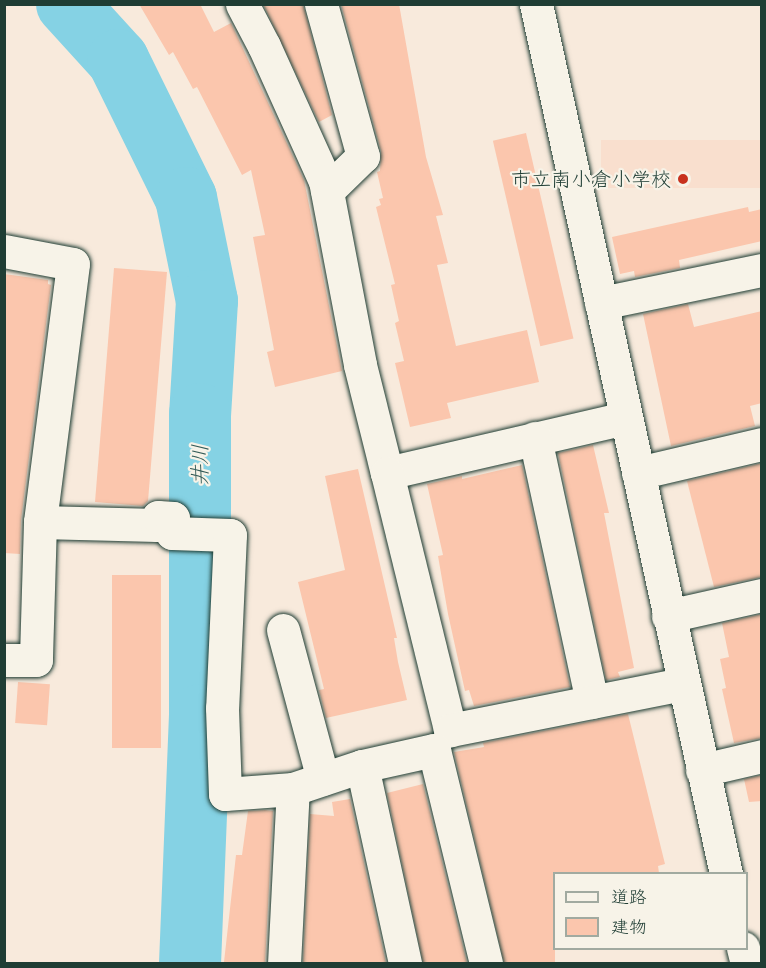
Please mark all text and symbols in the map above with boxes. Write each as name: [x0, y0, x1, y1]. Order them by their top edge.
place label: 市立南小倉小学校: [511, 167, 671, 191]
marker: 市立南小倉小学校: [676, 172, 690, 186]
water label: 井川: [187, 444, 213, 486]
legend: [553, 872, 748, 950]
text: 道路: [611, 881, 647, 913]
text: 建物: [611, 911, 647, 943]

